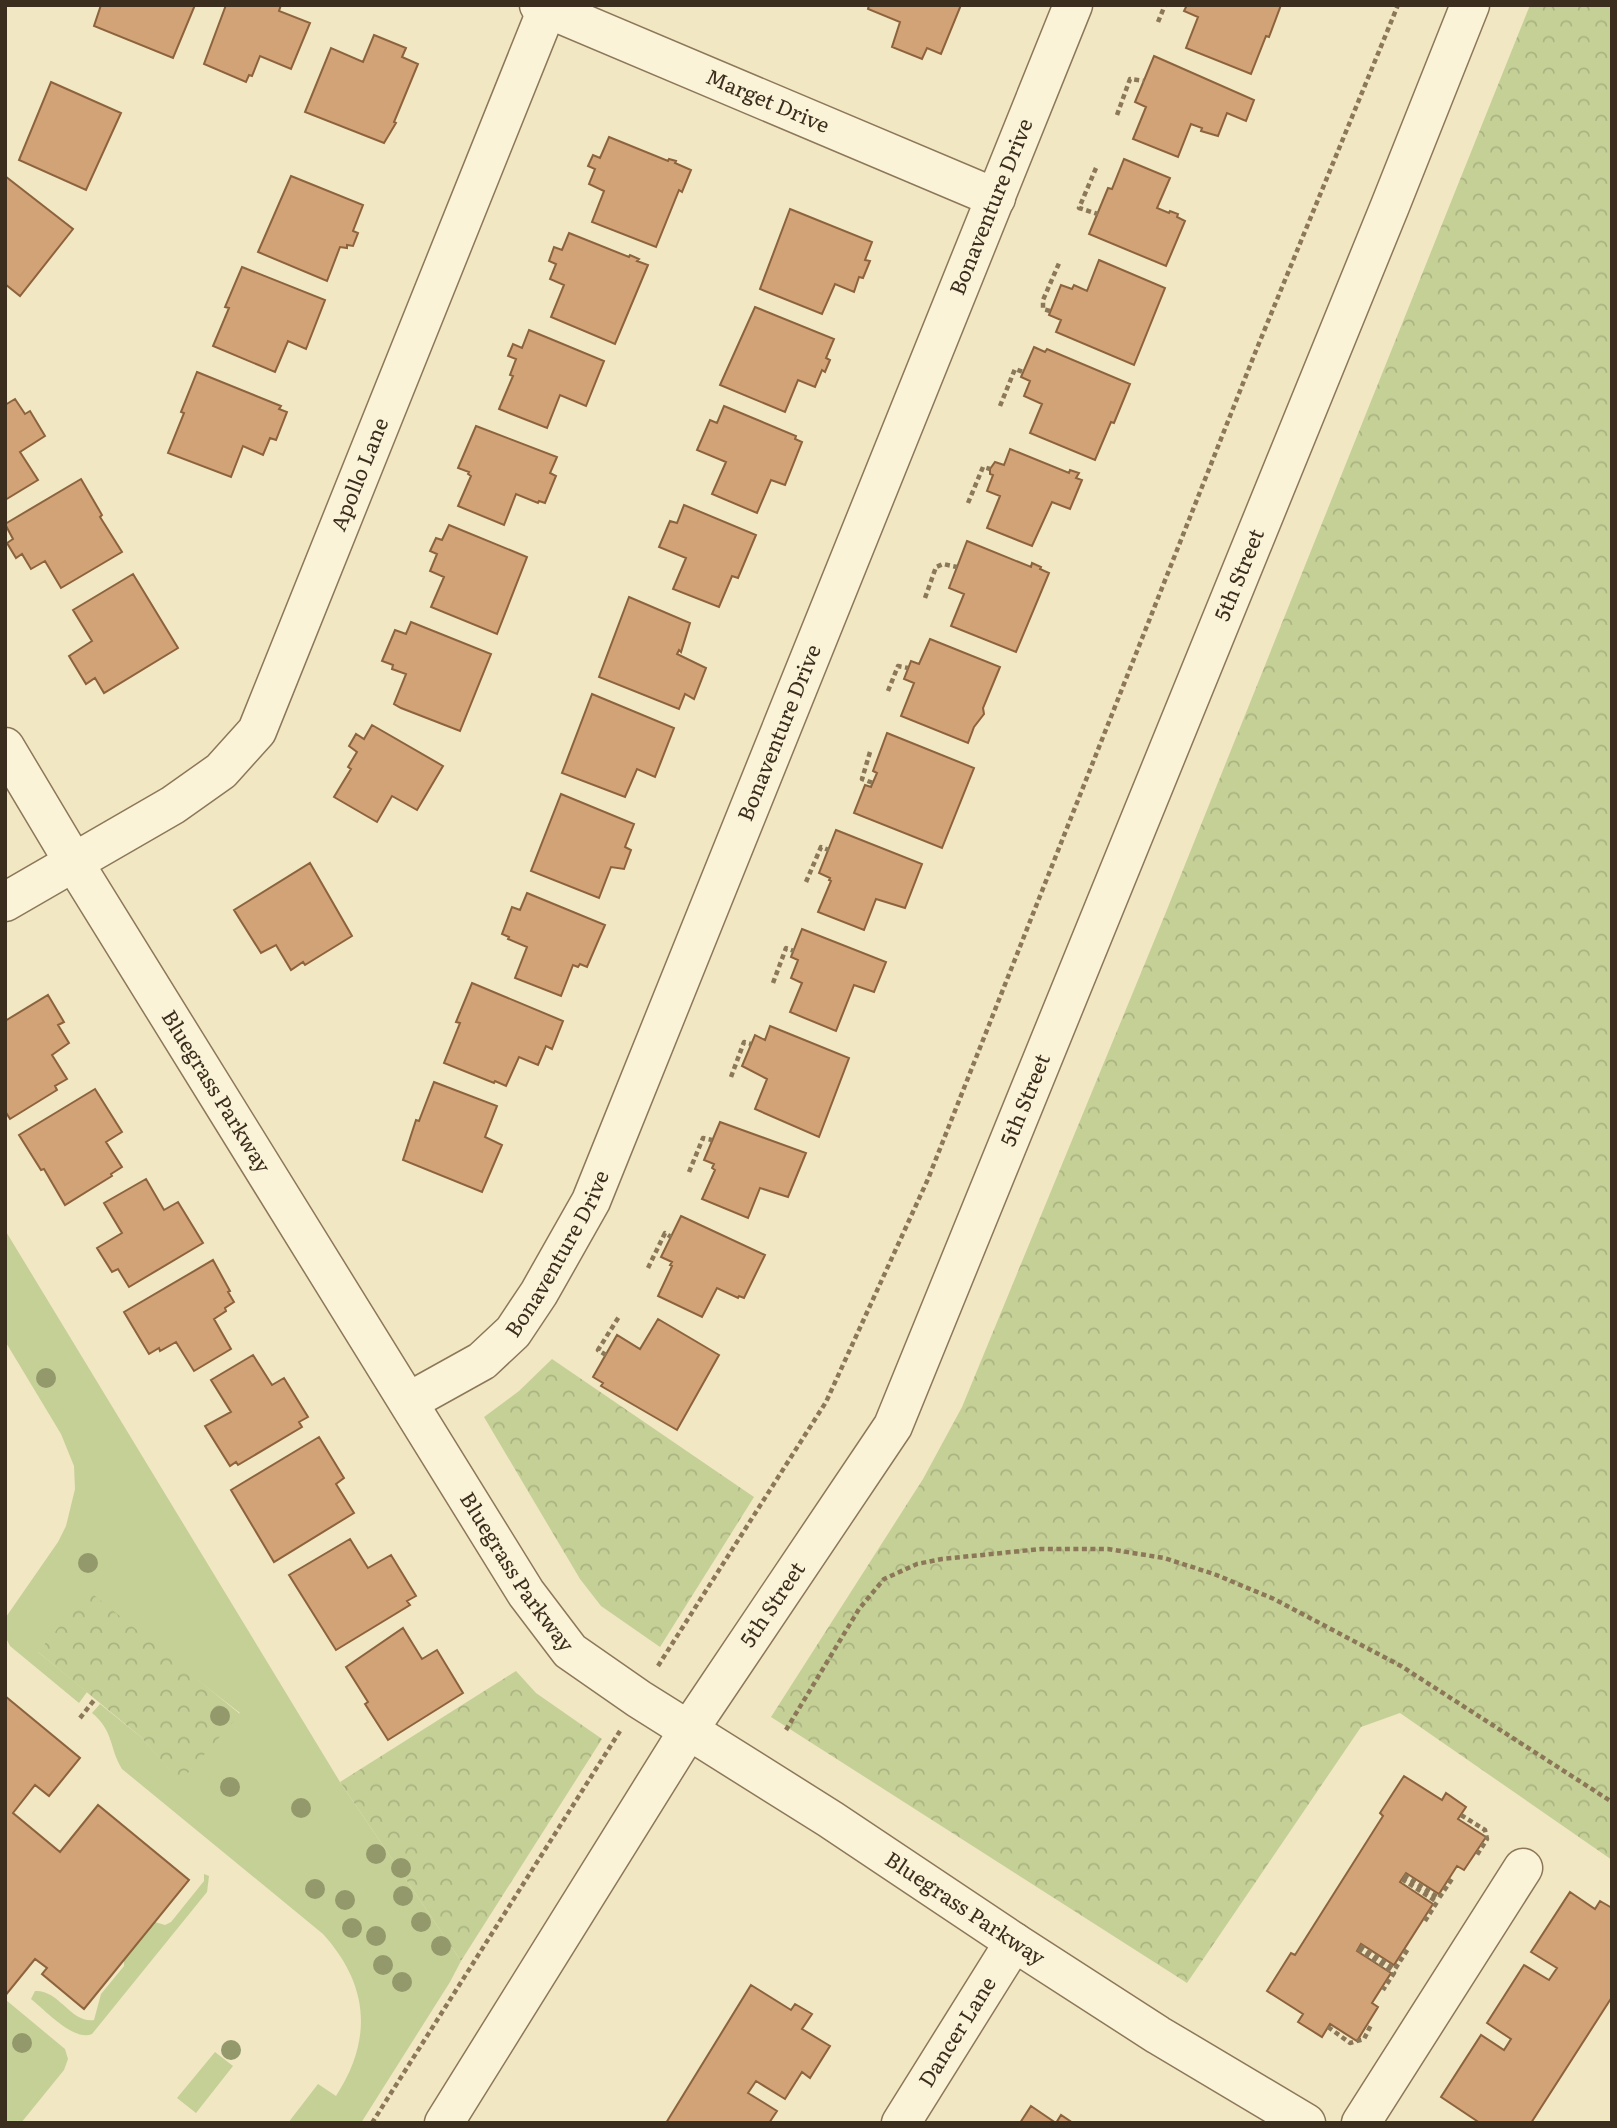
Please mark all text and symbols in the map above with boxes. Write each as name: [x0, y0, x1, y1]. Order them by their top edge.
street label: Marget Drive: [702, 59, 835, 139]
street label: Bonaventure Drive: [940, 113, 1039, 299]
street label: Apollo Lane: [321, 412, 394, 535]
street label: 5th Street: [1205, 523, 1270, 625]
street label: Bonaventure Drive: [728, 639, 827, 825]
street label: Bluegrass Parkway: [156, 1003, 281, 1179]
street label: 5th Street: [991, 1048, 1056, 1150]
street label: Bonaventure Drive: [496, 1165, 615, 1342]
street label: Bluegrass Parkway: [454, 1485, 584, 1658]
street label: 5th Street: [731, 1554, 811, 1652]
street label: Bluegrass Parkway: [880, 1842, 1053, 1972]
street label: Dancer Lane: [909, 1969, 1002, 2092]

